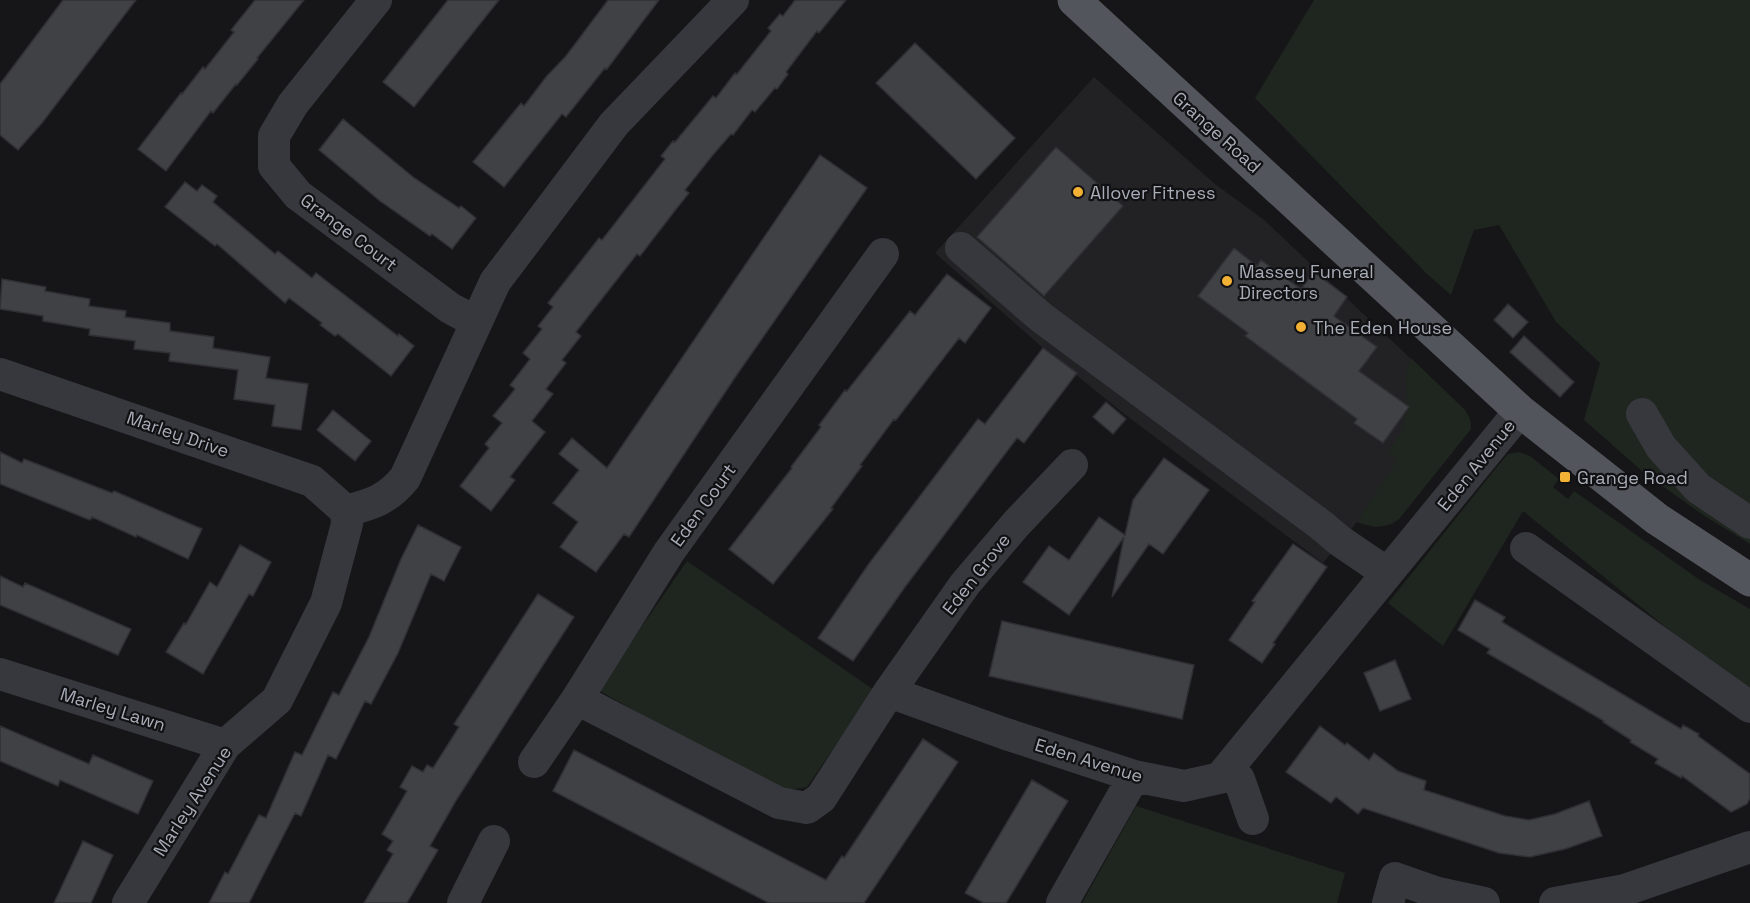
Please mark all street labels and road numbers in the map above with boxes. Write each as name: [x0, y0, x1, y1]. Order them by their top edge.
street label: Grange Road: [1168, 86, 1266, 178]
street label: Grange Court: [296, 188, 402, 276]
street label: Marley Drive: [124, 406, 232, 462]
street label: Eden Avenue: [1432, 414, 1520, 516]
street label: Eden Court: [665, 459, 741, 551]
street label: Eden Grove: [937, 529, 1015, 619]
street label: Marley Lawn: [58, 682, 168, 736]
street label: Eden Avenue: [1032, 733, 1146, 787]
street label: Marley Avenue: [148, 742, 236, 860]

